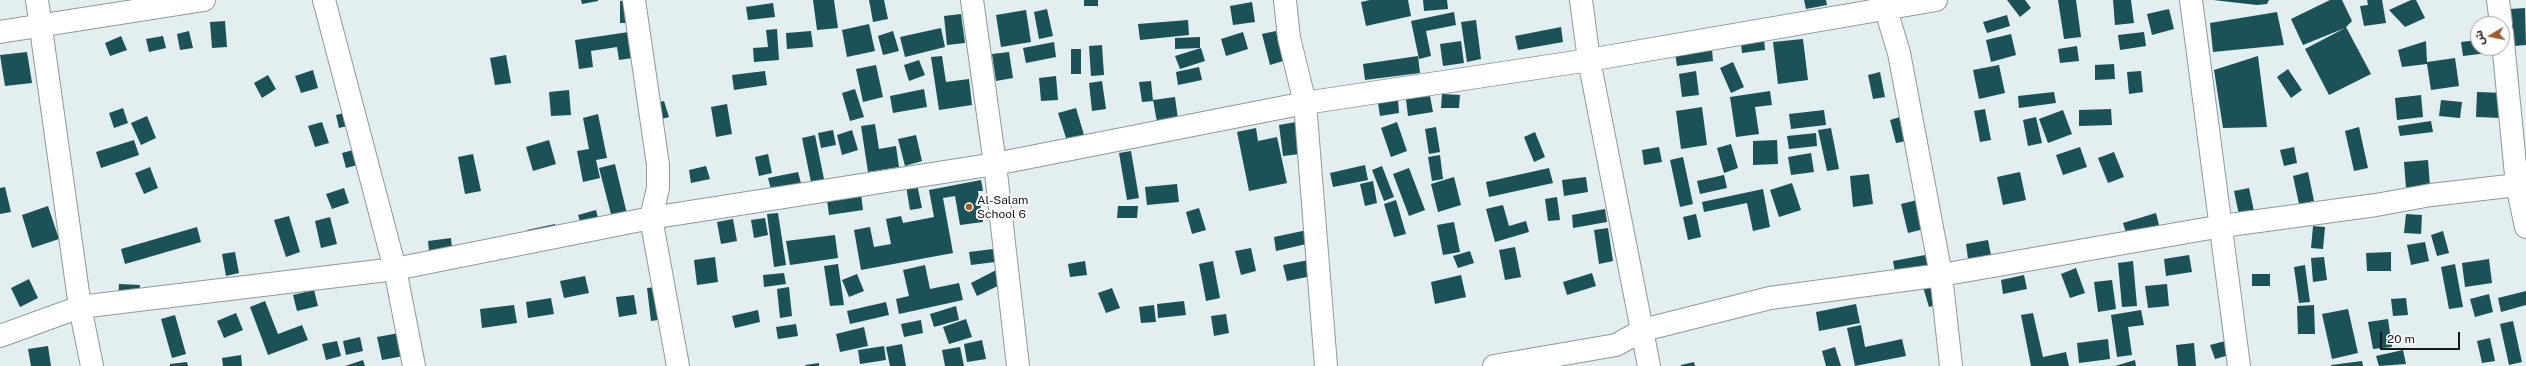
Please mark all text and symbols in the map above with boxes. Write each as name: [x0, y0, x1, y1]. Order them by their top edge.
north arrow: [2470, 16, 2510, 56]
text: ش: [2472, 29, 2486, 46]
place label: Al-Salam School 6: [977, 193, 1028, 221]
marker: Al-Salam School 6: [964, 202, 974, 212]
scale bar: [2382, 324, 2462, 350]
text: 20 m: [2387, 332, 2415, 346]

